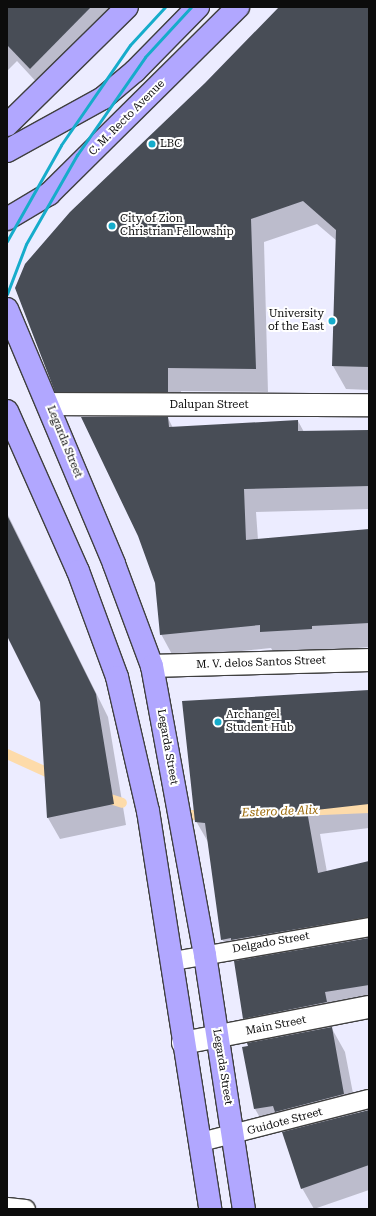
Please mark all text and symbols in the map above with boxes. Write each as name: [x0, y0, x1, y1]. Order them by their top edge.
street label: C. M. Recto Avenue: [86, 77, 168, 159]
place label: LBC: [160, 137, 182, 151]
marker: LBC: [147, 139, 157, 149]
place label: City of Zion Christrian Fellowship: [120, 213, 234, 239]
marker: City of Zion Christrian Fellowship: [107, 221, 117, 231]
place label: University of the East: [268, 308, 324, 334]
marker: University of the East: [327, 316, 337, 326]
street label: Dalupan Street: [169, 398, 249, 412]
street label: Legarda Street: [44, 404, 84, 480]
street label: M. V. delos Santos Street: [196, 654, 326, 672]
street label: Legarda Street: [154, 708, 180, 786]
place label: Archangel Student Hub: [226, 709, 294, 735]
marker: Archangel Student Hub: [213, 717, 223, 727]
water label: Estero de Alix: [241, 803, 319, 821]
street label: Delgado Street: [231, 930, 311, 956]
street label: Main Street: [245, 1014, 307, 1038]
street label: Legarda Street: [209, 1028, 235, 1106]
street label: Guidote Street: [246, 1106, 324, 1138]

